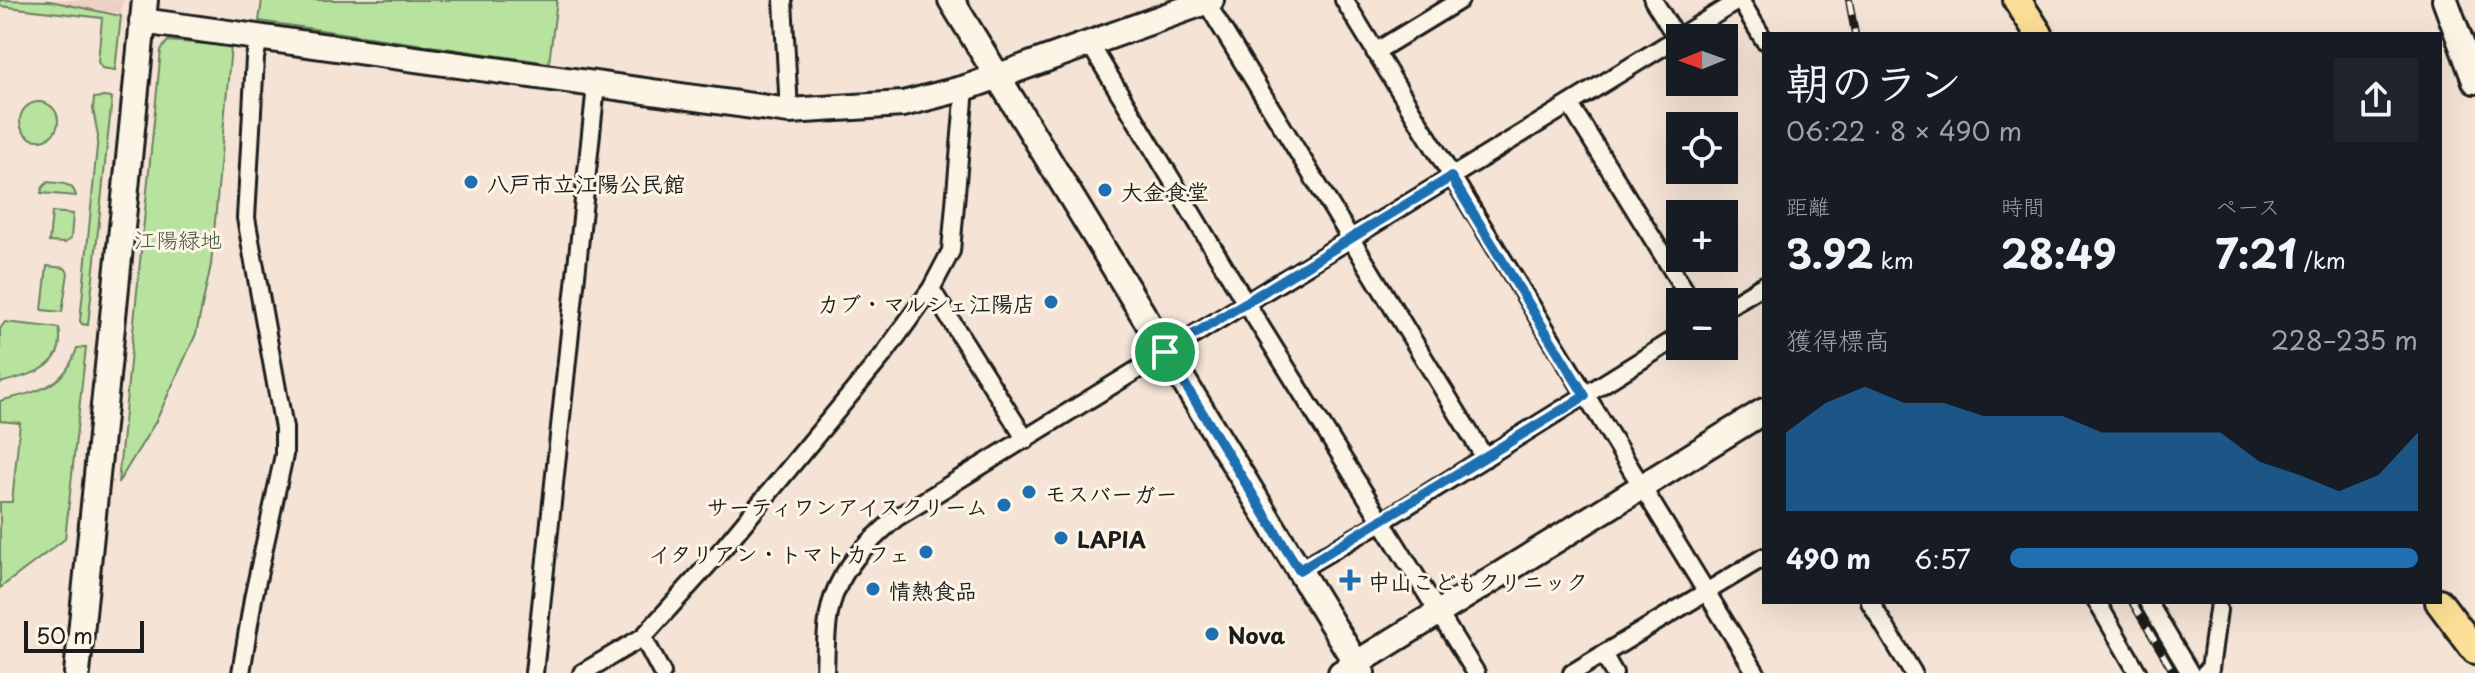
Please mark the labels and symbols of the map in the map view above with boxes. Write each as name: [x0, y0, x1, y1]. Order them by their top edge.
north arrow: [1666, 24, 1738, 96]
place label: 八戸市立江陽公民館: [487, 166, 685, 199]
marker: 八戸市立江陽公民館: [462, 173, 480, 191]
place label: 大金食堂: [1121, 174, 1209, 207]
marker: 大金食堂: [1096, 181, 1114, 199]
park label: 江陽緑地: [134, 222, 222, 255]
place label: カブ・マルシェ江陽店: [817, 286, 1035, 319]
marker: カブ・マルシェ江陽店: [1042, 293, 1060, 311]
pin: [1131, 318, 1199, 386]
place label: モスバーガー: [1045, 476, 1177, 509]
marker: モスバーガー: [1020, 483, 1038, 501]
place label: サーティワンアイスクリーム: [706, 489, 988, 522]
marker: サーティワンアイスクリーム: [995, 496, 1013, 514]
place label: LAPIA: [1077, 522, 1146, 555]
marker: LAPIA: [1052, 529, 1070, 547]
place label: イタリアン・トマトカフェ: [649, 536, 910, 569]
marker: イタリアン・トマトカフェ: [917, 543, 935, 561]
place label: 中山こどもクリニック: [1368, 564, 1588, 597]
marker: 中山こどもクリニック: [1339, 569, 1361, 591]
place label: 情熱食品: [889, 573, 977, 606]
marker: 情熱食品: [864, 580, 882, 598]
scale bar: [24, 617, 144, 653]
place label: Nova: [1228, 618, 1285, 651]
marker: Nova: [1203, 625, 1221, 643]

